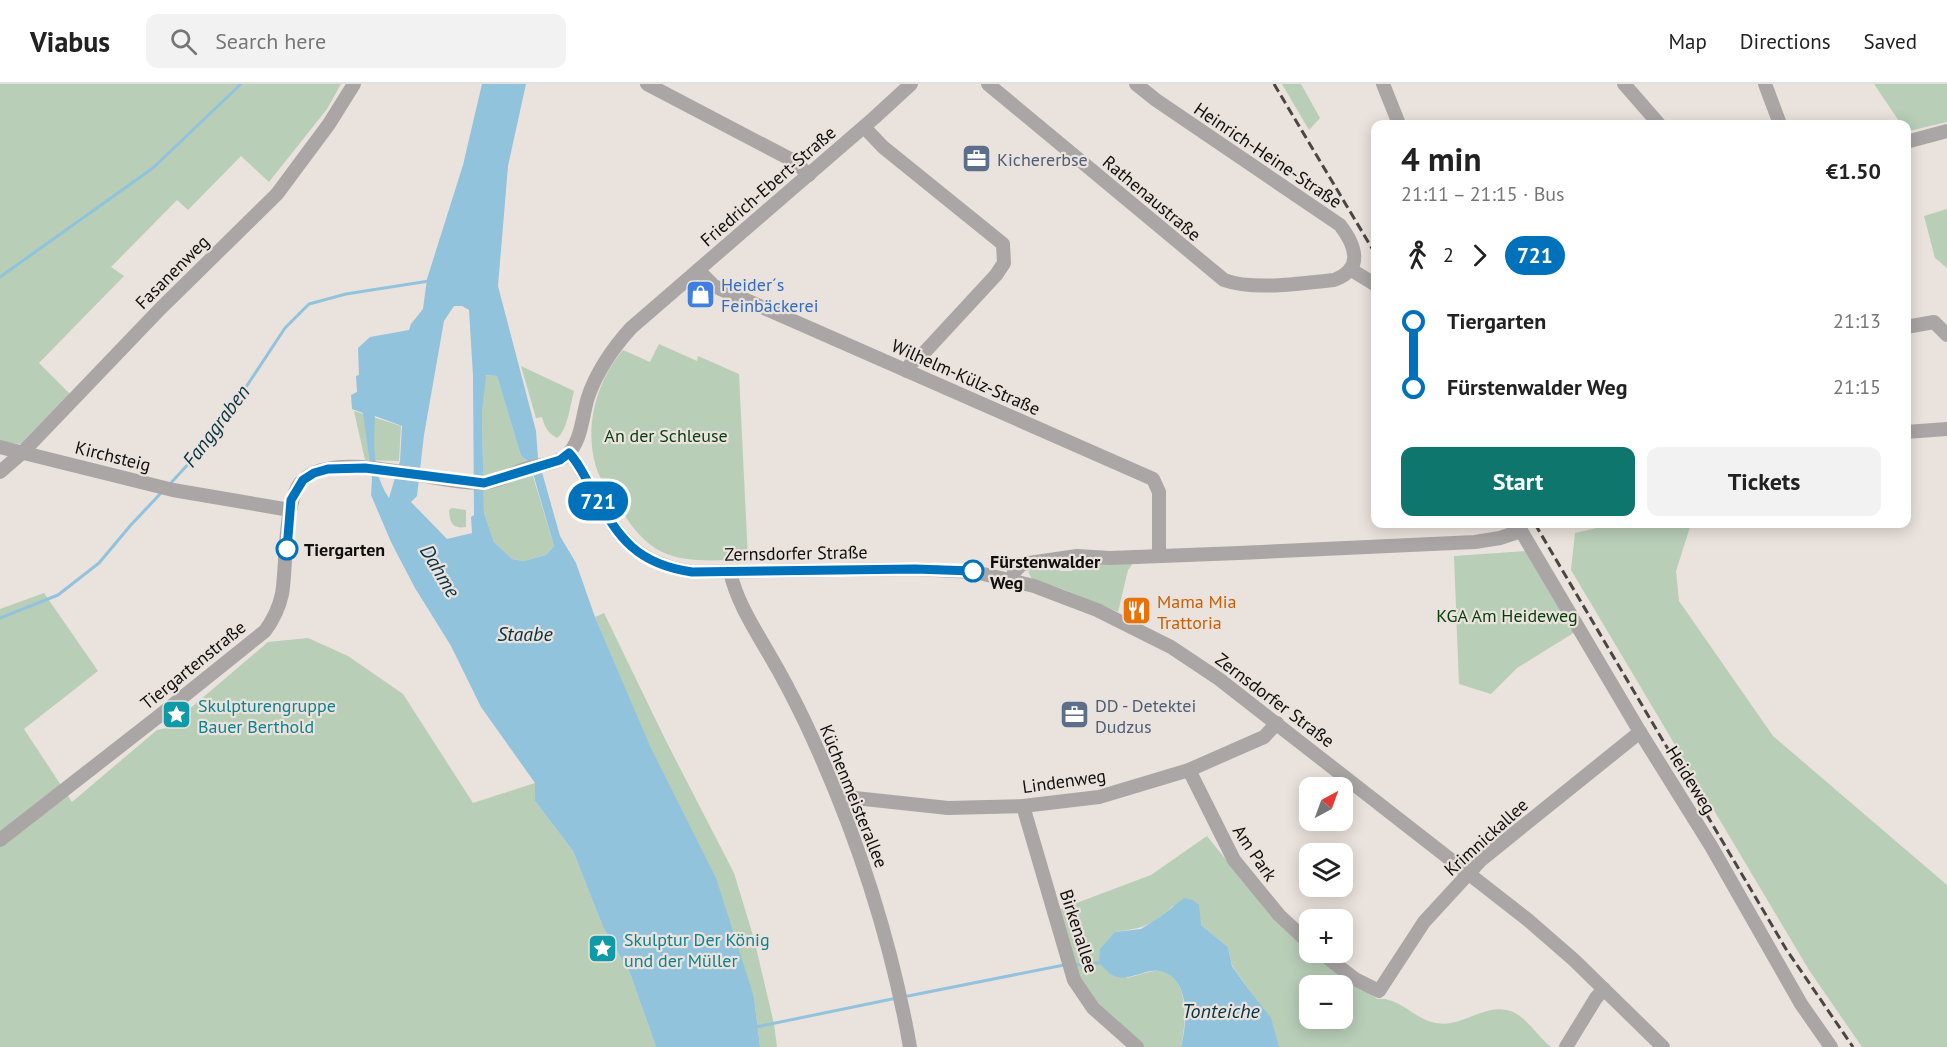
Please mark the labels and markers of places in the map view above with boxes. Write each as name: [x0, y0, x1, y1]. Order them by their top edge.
office icon: Kichererbse: [960, 143, 992, 175]
place label: Kichererbse: [997, 148, 1088, 171]
place label: Heider´s Feinbäckerei: [721, 273, 819, 317]
shop icon: Heider´s Feinbäckerei: [684, 278, 716, 310]
marker: Tiergarten: [276, 538, 298, 560]
place label: Tiergarten: [304, 538, 385, 561]
place label: Fürstenwalder Weg: [990, 550, 1101, 594]
marker: Fürstenwalder Weg: [962, 560, 984, 582]
place label: Mama Mia Trattoria: [1157, 590, 1237, 634]
restaurant icon: Mama Mia Trattoria: [1120, 595, 1152, 627]
place label: Skulpturengruppe Bauer Berthold: [198, 694, 336, 738]
place label: DD - Detektei Dudzus: [1095, 694, 1196, 738]
place icon: Skulpturengruppe Bauer Berthold: [161, 699, 193, 731]
office icon: DD - Detektei Dudzus: [1058, 699, 1090, 731]
place label: Skulptur Der König und der Müller: [624, 928, 770, 972]
place icon: Skulptur Der König und der Müller: [587, 933, 619, 965]

